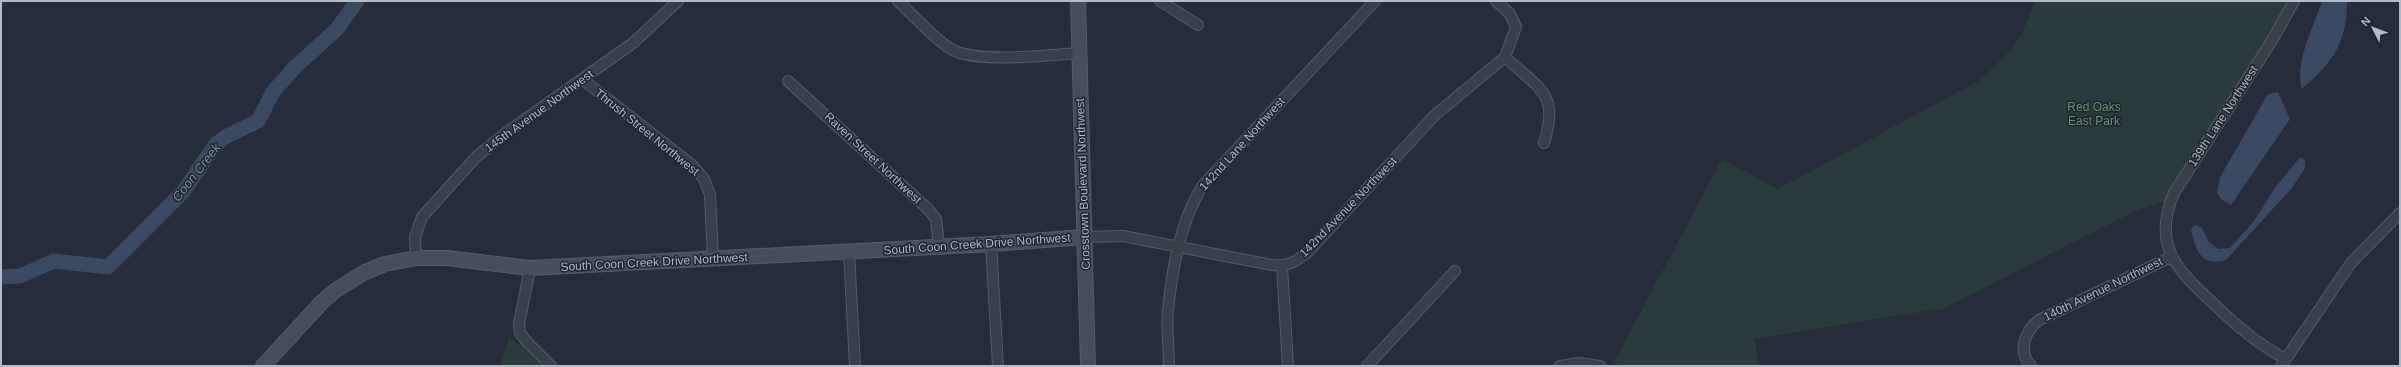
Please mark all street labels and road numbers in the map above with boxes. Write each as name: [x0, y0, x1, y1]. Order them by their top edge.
street label: 139th Lane Northwest: [2185, 62, 2261, 169]
street label: 145th Avenue Northwest: [482, 67, 596, 155]
street label: Thrush Street Northwest: [592, 86, 702, 179]
street label: 142nd Lane Northwest: [1196, 94, 1288, 194]
street label: Crosstown Boulevard Northwest: [1073, 97, 1093, 270]
street label: Raven Street Northwest: [822, 109, 925, 207]
street label: 142nd Avenue Northwest: [1296, 154, 1400, 260]
street label: South Coon Creek Drive Northwest: [883, 230, 1072, 258]
street label: South Coon Creek Drive Northwest: [560, 250, 749, 274]
street label: 140th Avenue Northwest: [2041, 254, 2165, 324]

